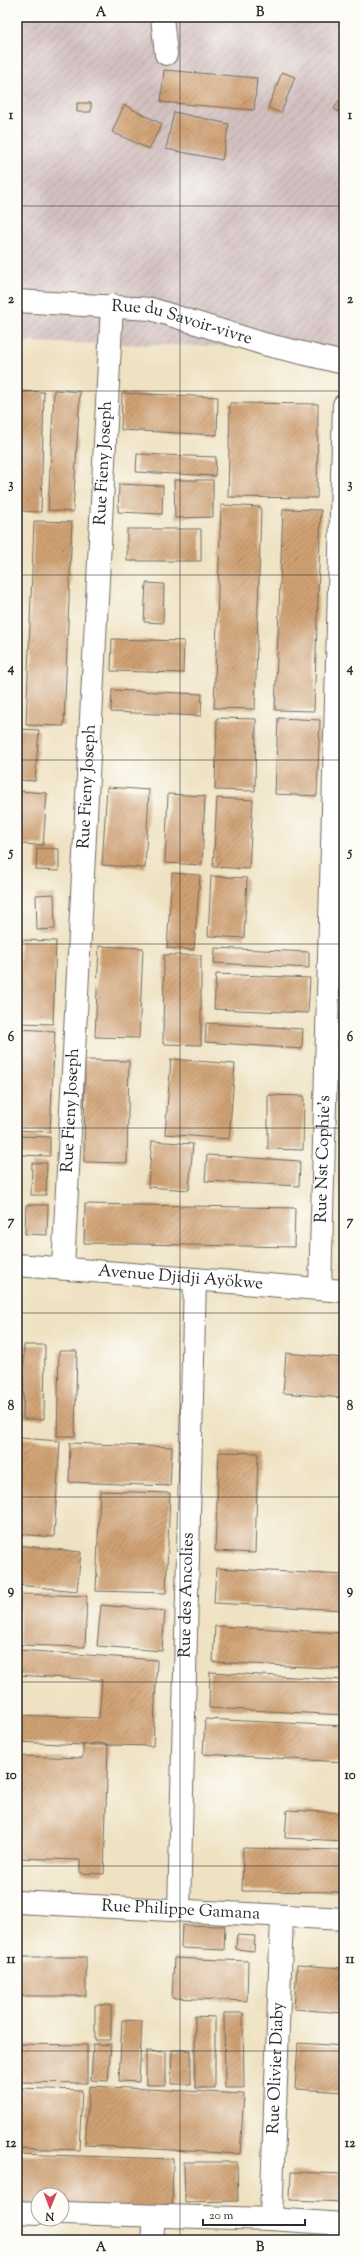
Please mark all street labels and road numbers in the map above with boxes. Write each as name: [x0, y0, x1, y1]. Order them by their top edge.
street label: Rue du Savoir-vivre: [111, 295, 255, 352]
street label: Rue Fieny Joseph: [89, 400, 119, 526]
street label: Rue Fieny Joseph: [72, 724, 103, 849]
street label: Rue Fieny Joseph: [56, 1047, 86, 1173]
street label: Rue Nst Cophie's: [310, 1095, 337, 1223]
street label: Avenue Djidji Ayökwe: [97, 1259, 264, 1297]
street label: Rue des Ancolies: [173, 1532, 201, 1658]
street label: Rue Philippe Gamana: [101, 1894, 261, 1927]
street label: Rue Olivier Diaby: [262, 2001, 291, 2134]

